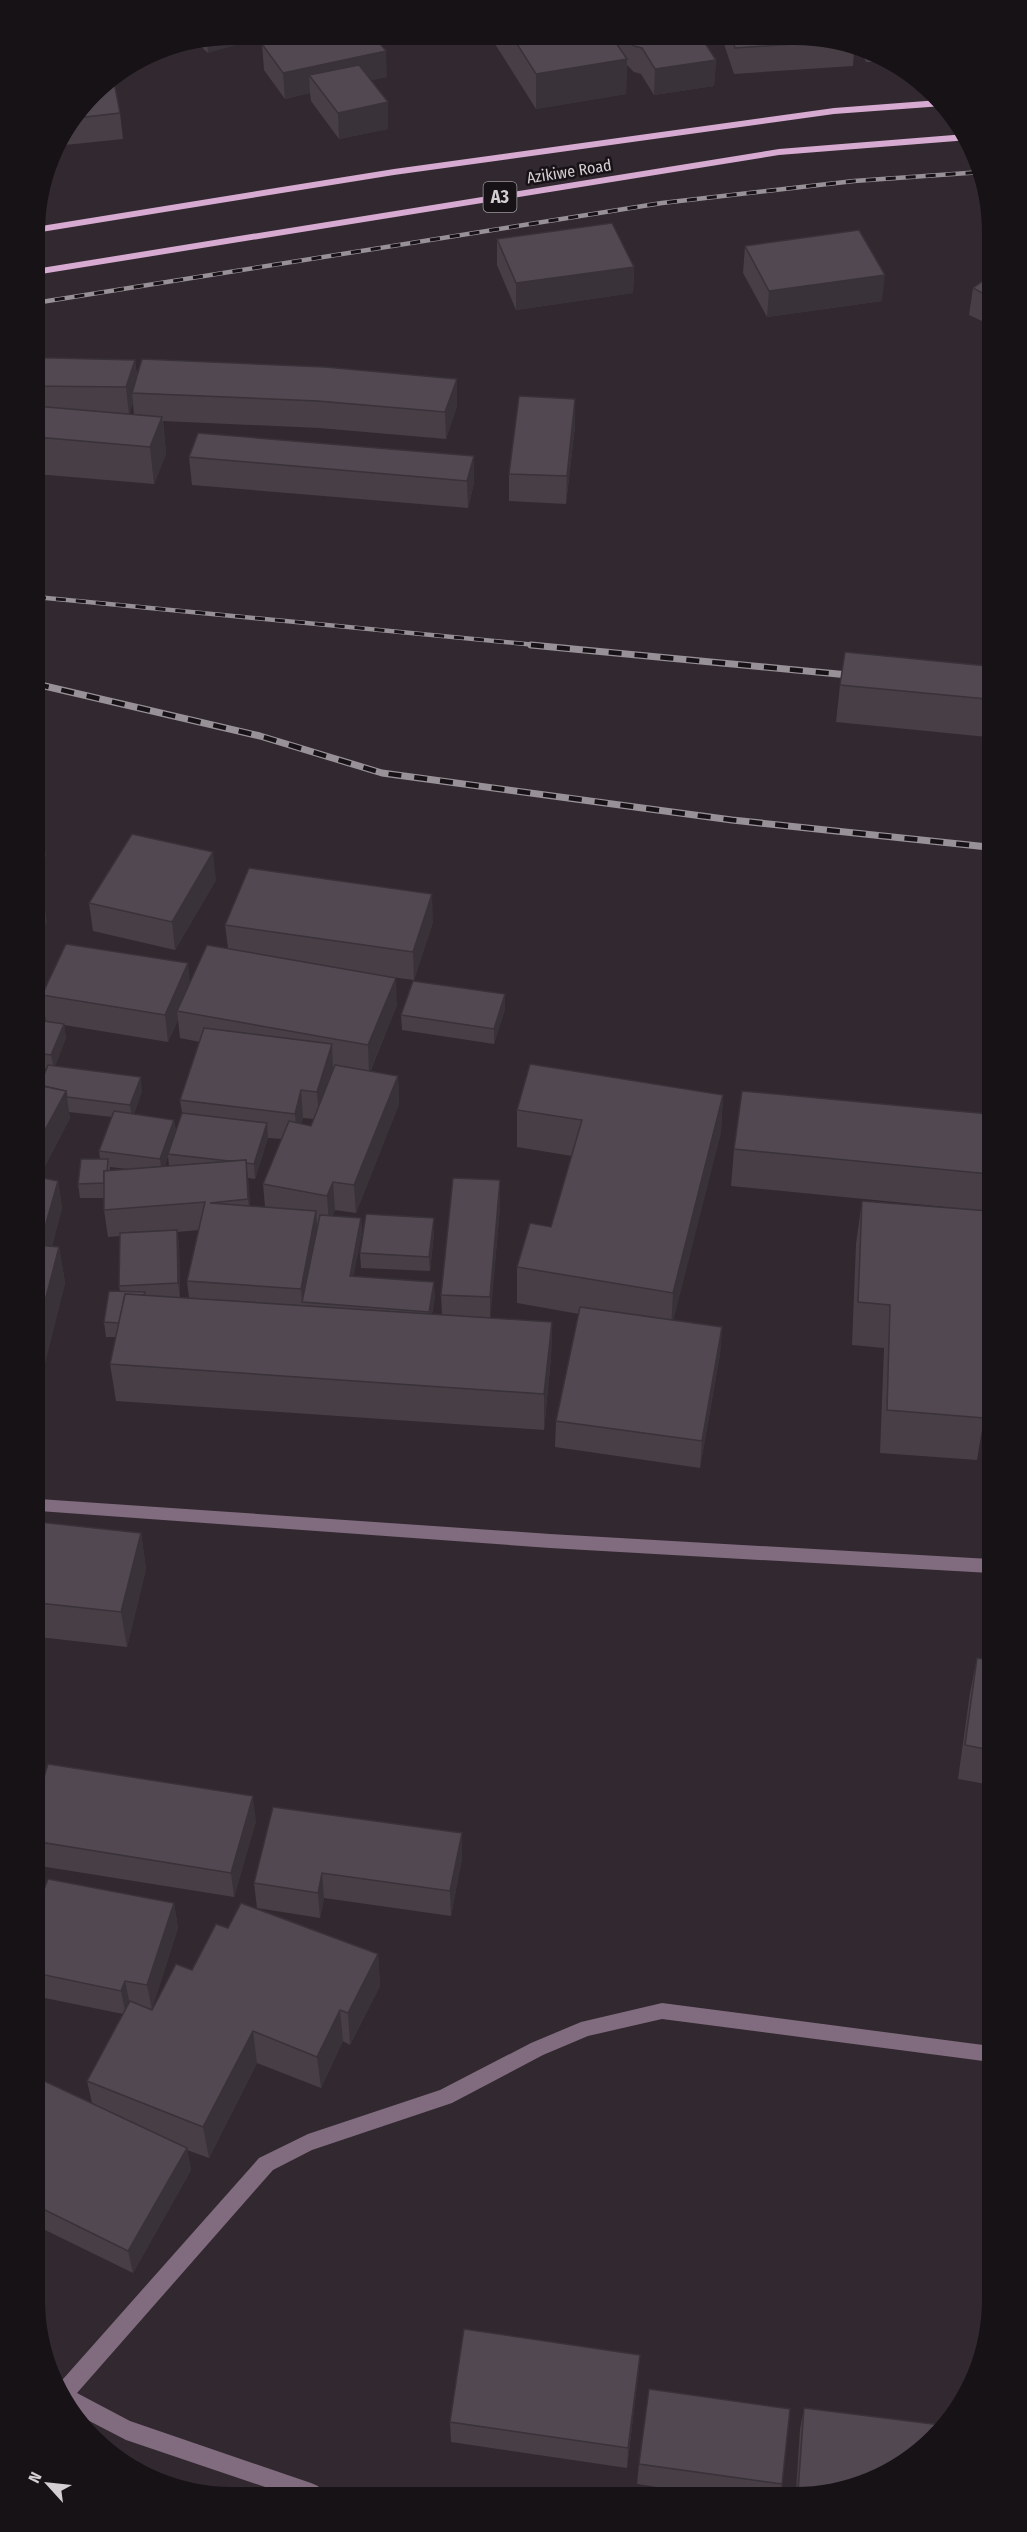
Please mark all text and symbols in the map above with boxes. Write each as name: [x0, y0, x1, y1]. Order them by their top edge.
street label: Azikiwe Road: [525, 155, 613, 188]
road number: A3: [484, 182, 516, 212]
north arrow: [18, 2454, 78, 2514]
text: N: [24, 2469, 46, 2486]

